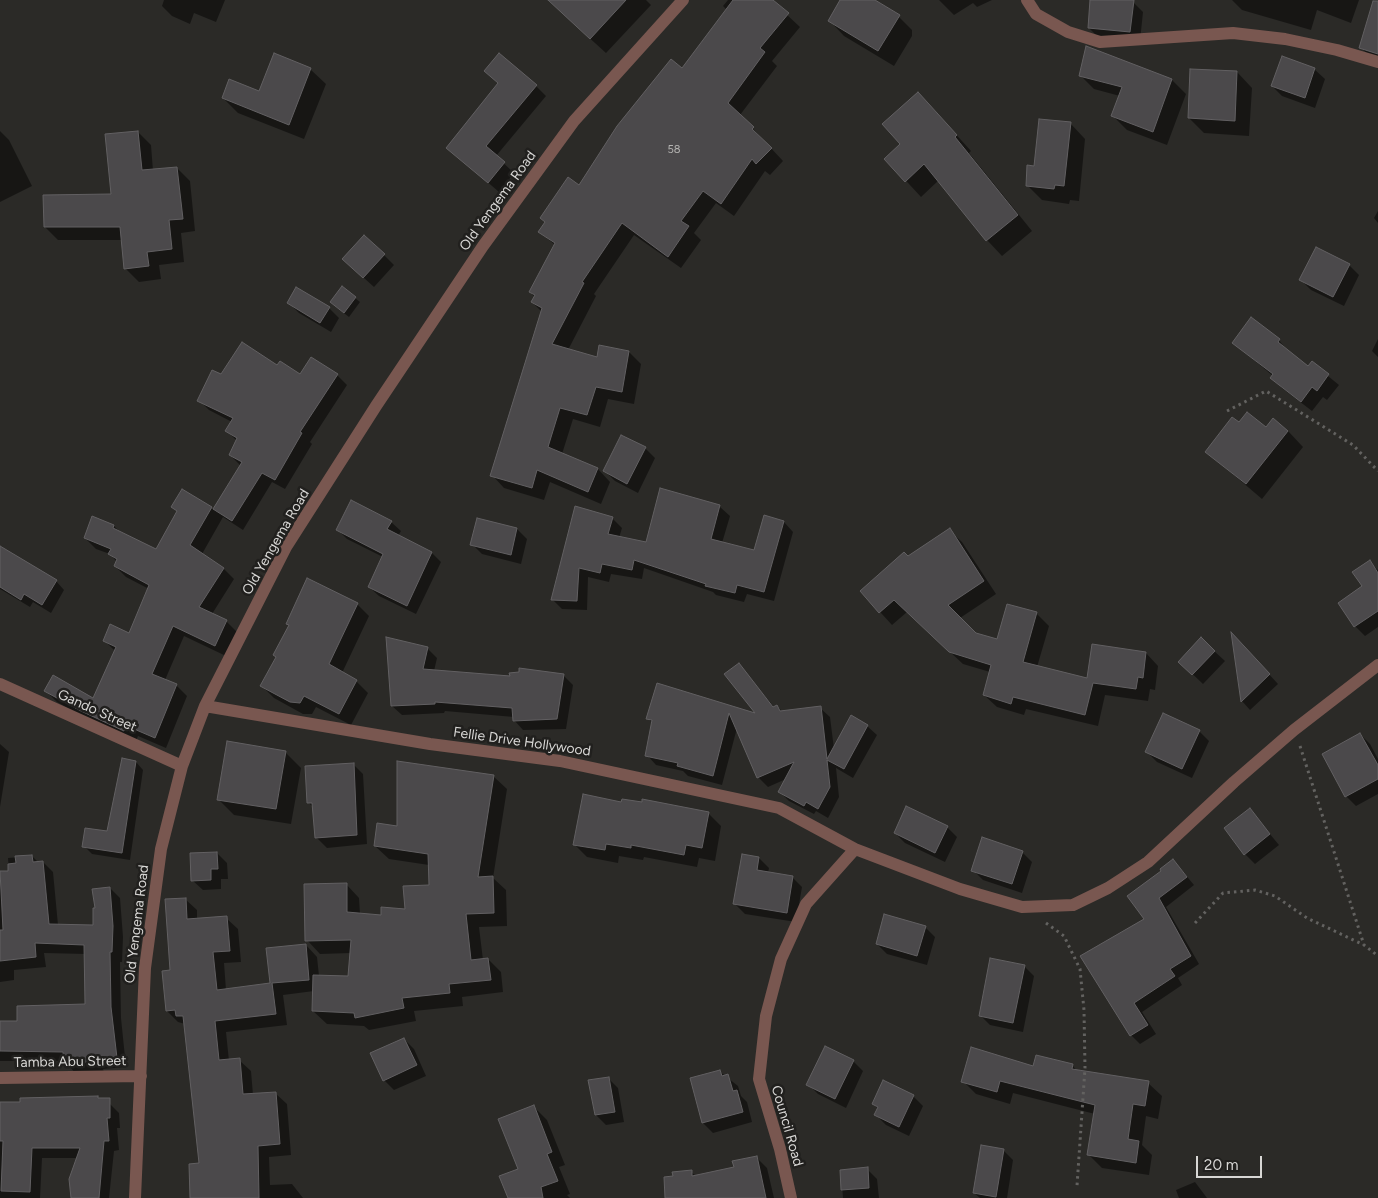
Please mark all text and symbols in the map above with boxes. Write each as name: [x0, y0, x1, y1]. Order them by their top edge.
house number: 58: [667, 143, 681, 157]
street label: Old Yengema Road: [456, 148, 540, 254]
street label: Old Yengema Road: [239, 486, 313, 598]
street label: Gando Street: [55, 686, 139, 736]
street label: Fellie Drive Hollywood: [452, 724, 592, 760]
street label: Old Yengema Road: [121, 864, 153, 984]
street label: Tamba Abu Street: [13, 1053, 127, 1071]
street label: Council Road: [767, 1084, 807, 1168]
scale bar: [1198, 1146, 1264, 1178]
text: 20 m: [1204, 1156, 1238, 1174]

